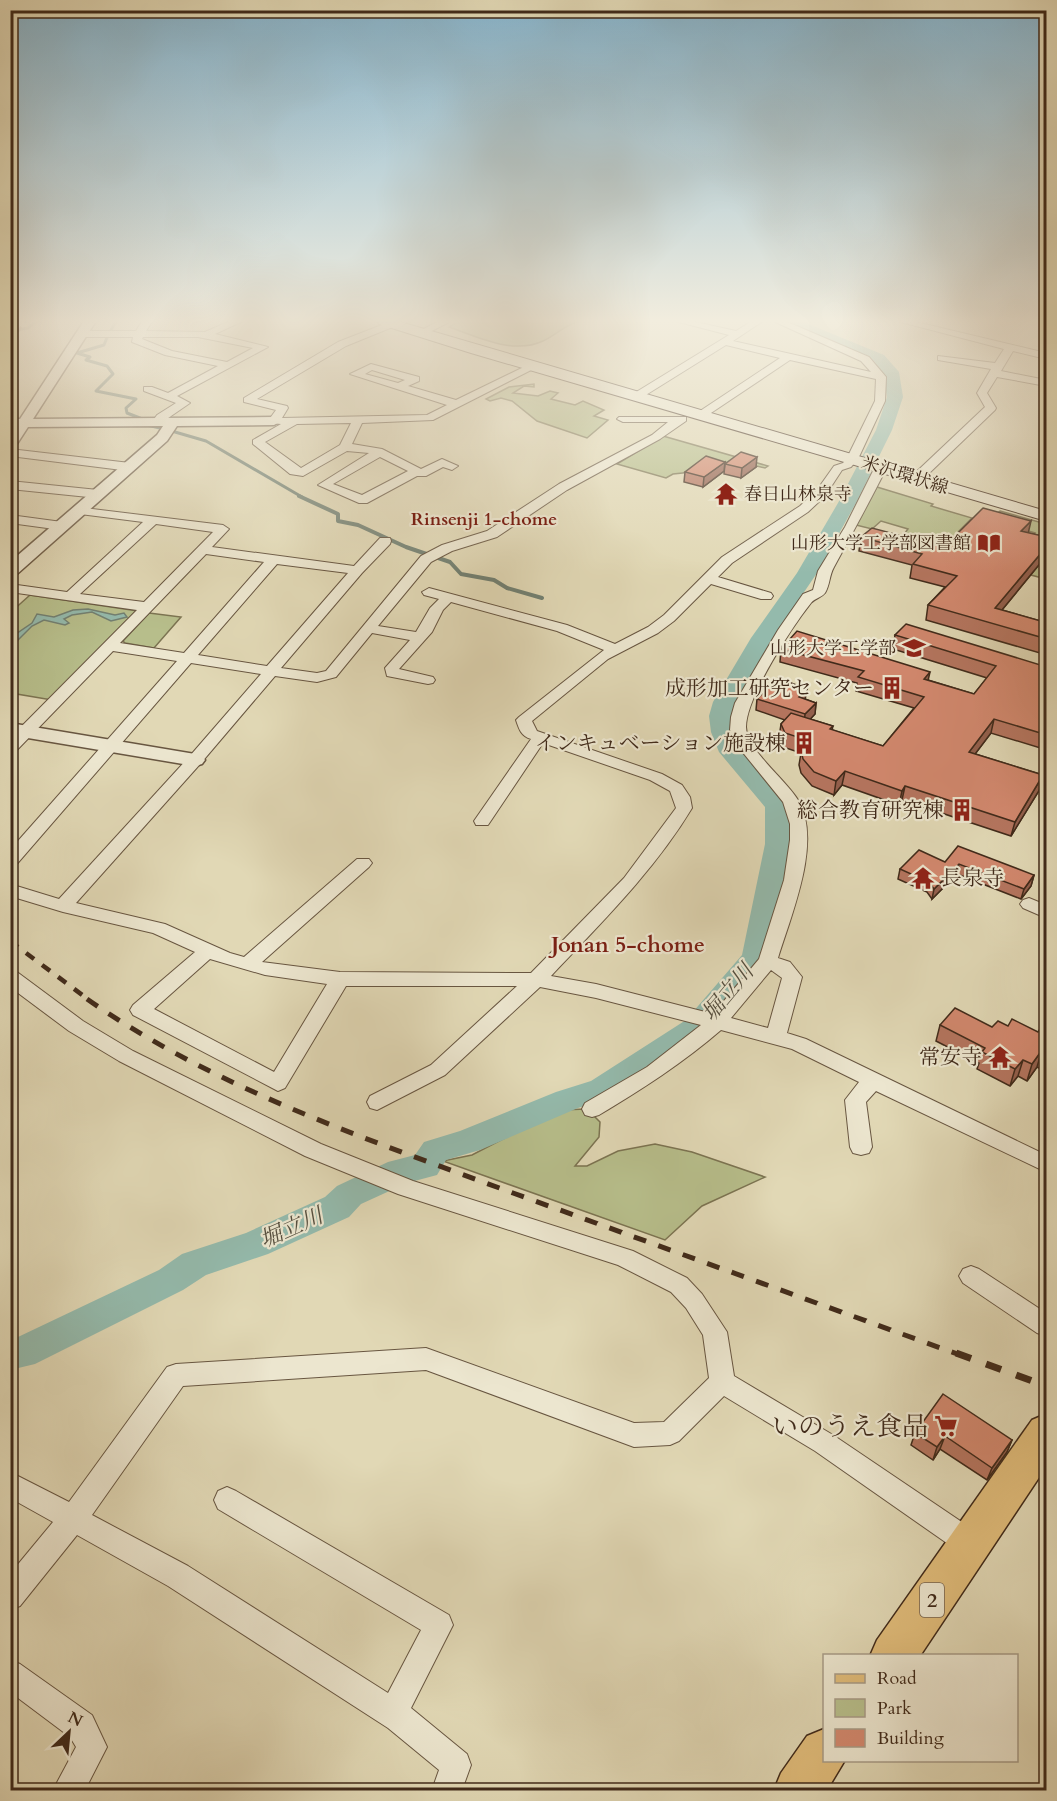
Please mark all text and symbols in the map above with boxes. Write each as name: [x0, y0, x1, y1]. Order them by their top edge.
street label: 米沢環状線: [858, 450, 952, 501]
temple icon: 春日山林泉寺: [713, 481, 739, 507]
place label: 春日山林泉寺: [744, 482, 852, 507]
district label: Rinsenji 1-chome: [411, 507, 557, 532]
library icon: 山形大学工学部図書館: [976, 530, 1002, 556]
place label: 山形大学工学部図書館: [791, 531, 971, 556]
school or university icon: 山形大学工学部: [901, 635, 927, 661]
place label: 山形大学工学部: [770, 636, 896, 661]
place label: 成形加工研究センター: [665, 674, 874, 703]
building icon: 成形加工研究センター: [879, 675, 905, 701]
place label: インキュベーション施設棟: [535, 729, 786, 758]
building icon: インキュベーション施設棟: [791, 730, 817, 756]
place label: 総合教育研究棟: [797, 796, 944, 825]
building icon: 総合教育研究棟: [949, 797, 975, 823]
place label: 長泉寺: [941, 864, 1004, 893]
temple icon: 長泉寺: [910, 865, 936, 891]
district label: Jonan 5-chome: [548, 930, 705, 960]
water label: 堀立川: [695, 956, 762, 1028]
place label: 常安寺: [919, 1043, 982, 1072]
temple icon: 常安寺: [987, 1044, 1013, 1070]
water label: 堀立川: [255, 1200, 329, 1255]
place label: いのうえ食品: [772, 1409, 928, 1444]
supermarket icon: いのうえ食品: [933, 1413, 959, 1439]
road number: 2: [920, 1583, 944, 1617]
legend: [823, 1654, 1018, 1762]
text: Road: [877, 1666, 917, 1691]
text: Park: [877, 1696, 912, 1721]
north arrow: [39, 1702, 99, 1762]
text: N: [64, 1706, 86, 1732]
text: Building: [877, 1726, 945, 1751]

